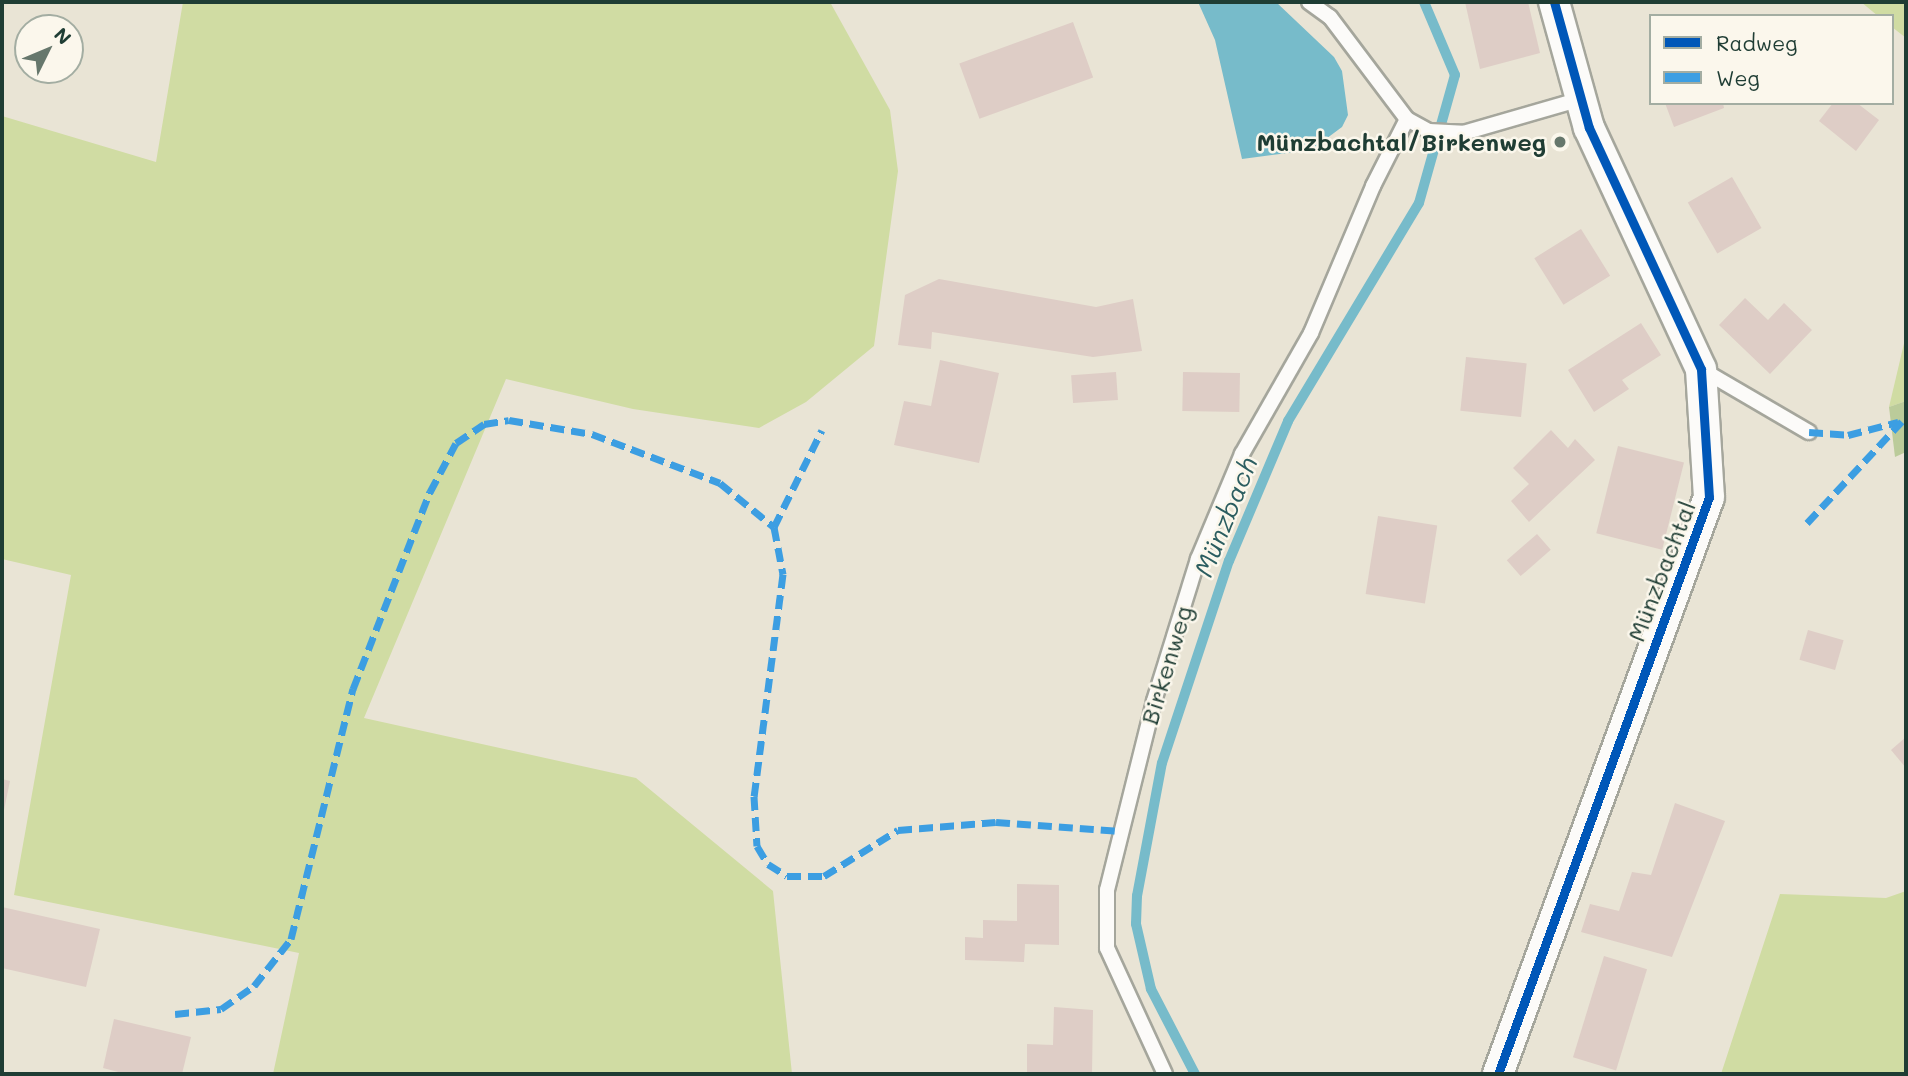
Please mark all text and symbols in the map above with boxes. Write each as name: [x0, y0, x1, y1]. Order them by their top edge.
north arrow: [14, 14, 84, 84]
legend: [1649, 14, 1894, 105]
text: N: [49, 22, 77, 49]
text: Radweg: [1716, 29, 1797, 56]
text: Weg: [1716, 64, 1760, 91]
place label: Münzbachtal/Birkenweg: [1256, 128, 1546, 156]
marker: Münzbachtal/Birkenweg: [1552, 134, 1568, 150]
water label: Münzbach: [1188, 453, 1264, 581]
street label: Münzbachtal: [1621, 497, 1701, 645]
street label: Birkenweg: [1134, 602, 1198, 728]

